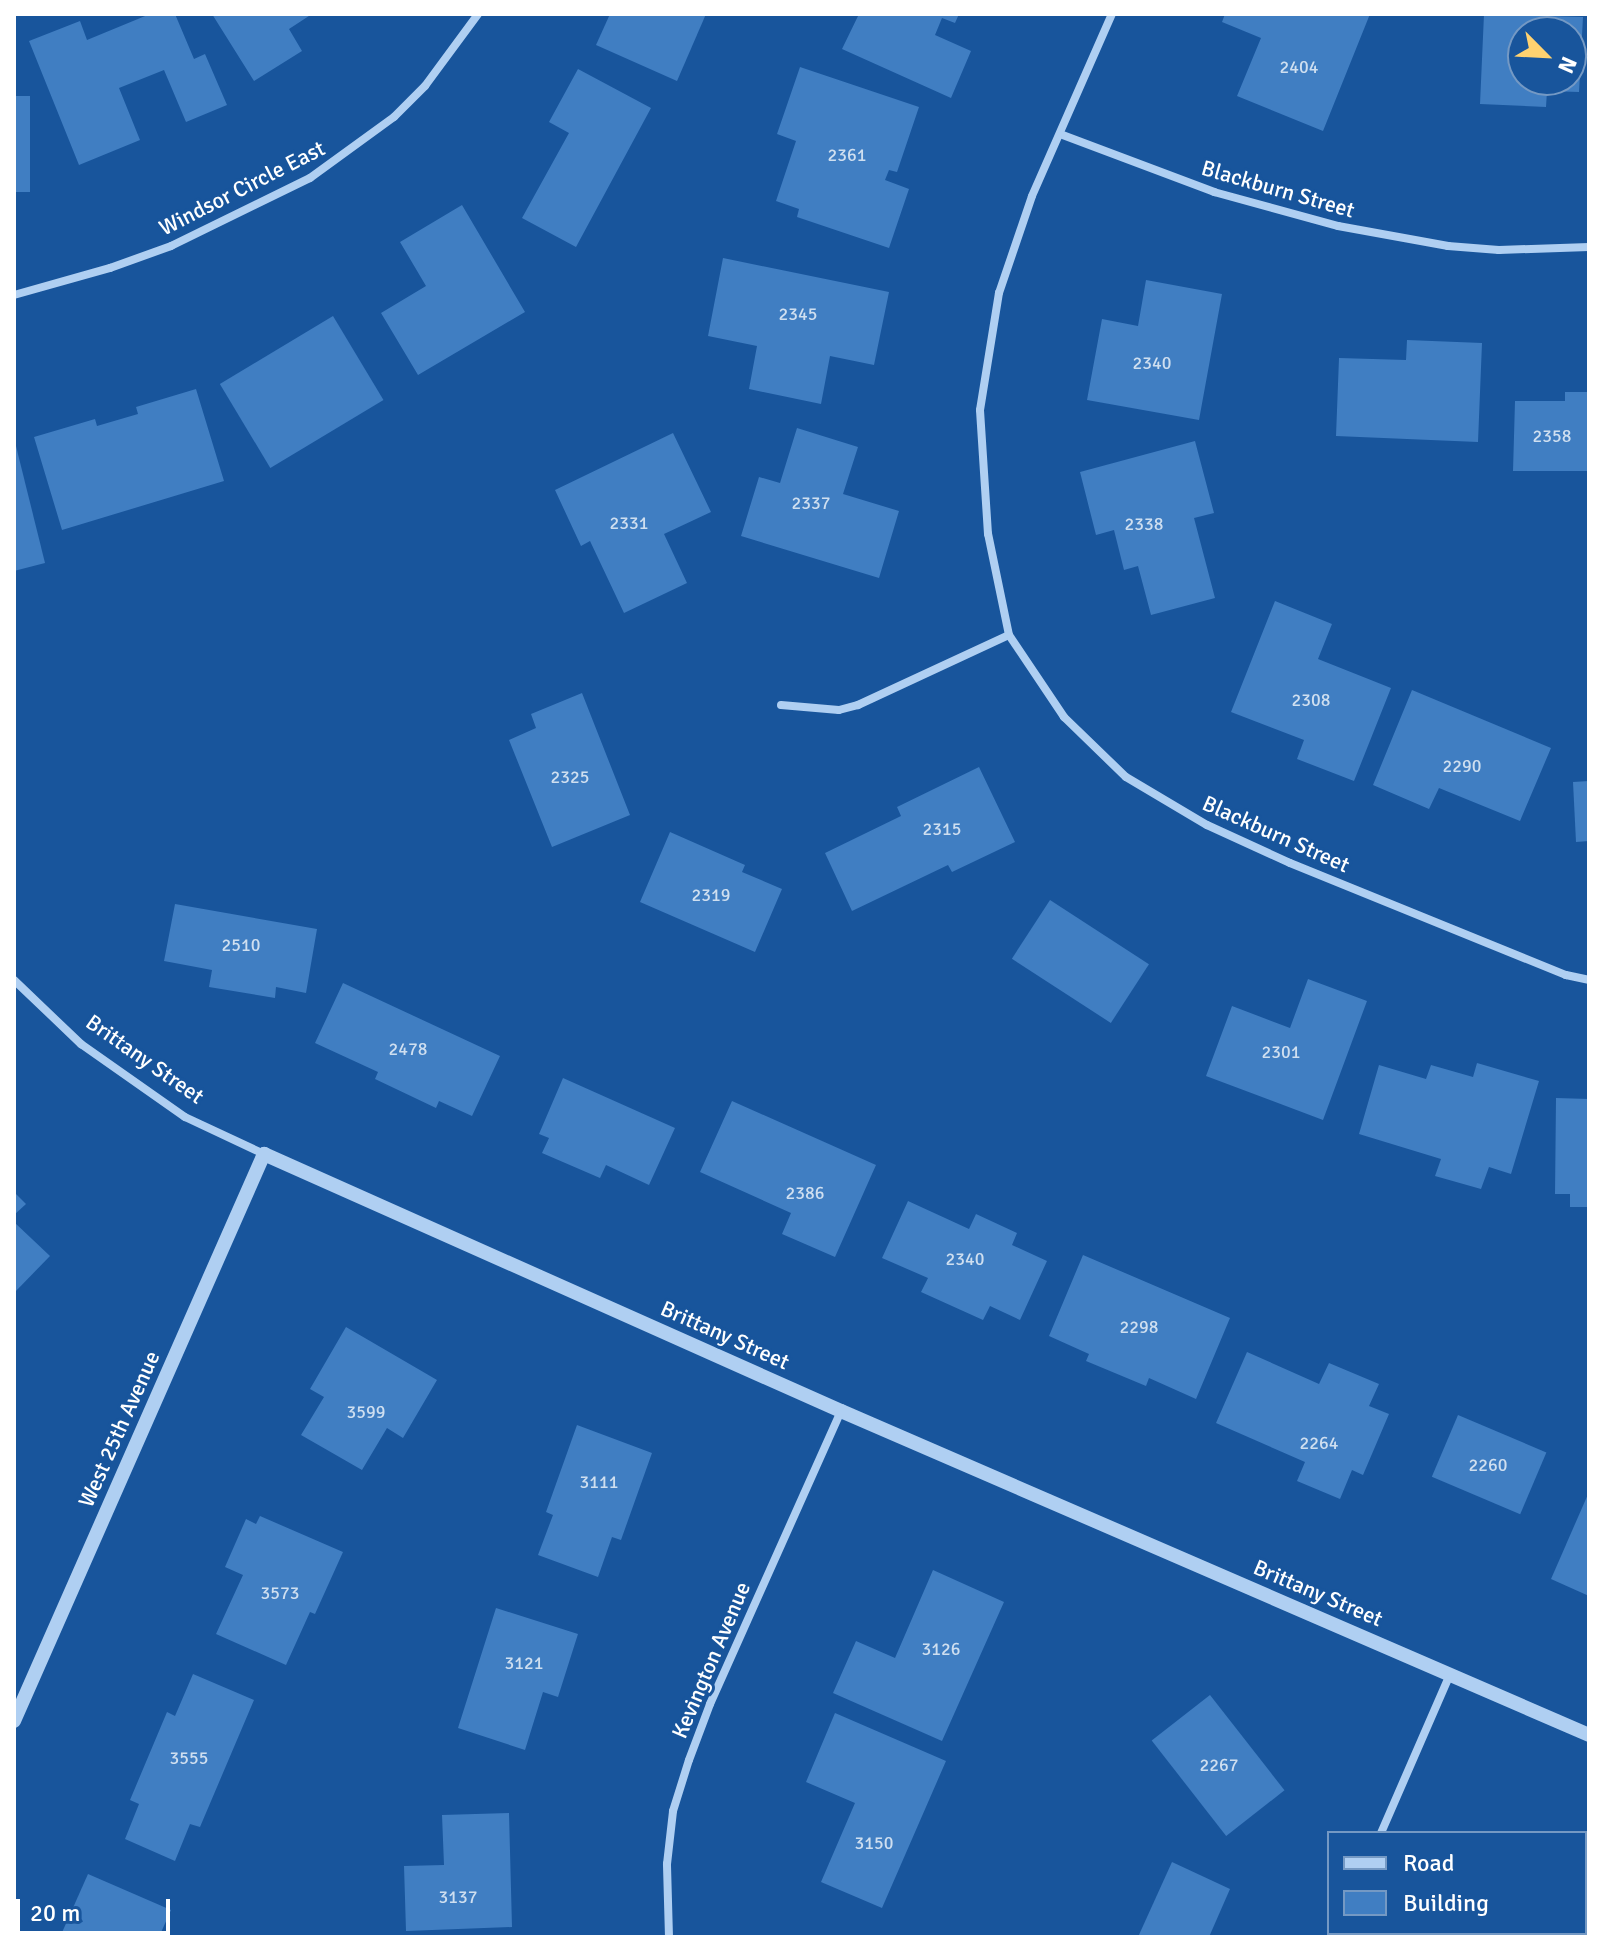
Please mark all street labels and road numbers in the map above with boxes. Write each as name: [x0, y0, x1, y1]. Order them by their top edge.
street label: Windsor Circle East: [155, 135, 329, 241]
street label: Blackburn Street: [1198, 155, 1358, 223]
street label: Blackburn Street: [1198, 790, 1354, 878]
street label: Brittany Street: [81, 1009, 209, 1109]
street label: Brittany Street: [657, 1295, 793, 1375]
street label: West 25th Avenue: [73, 1347, 165, 1511]
street label: Brittany Street: [1249, 1554, 1387, 1632]
street label: Kevington Avenue: [666, 1578, 756, 1742]

